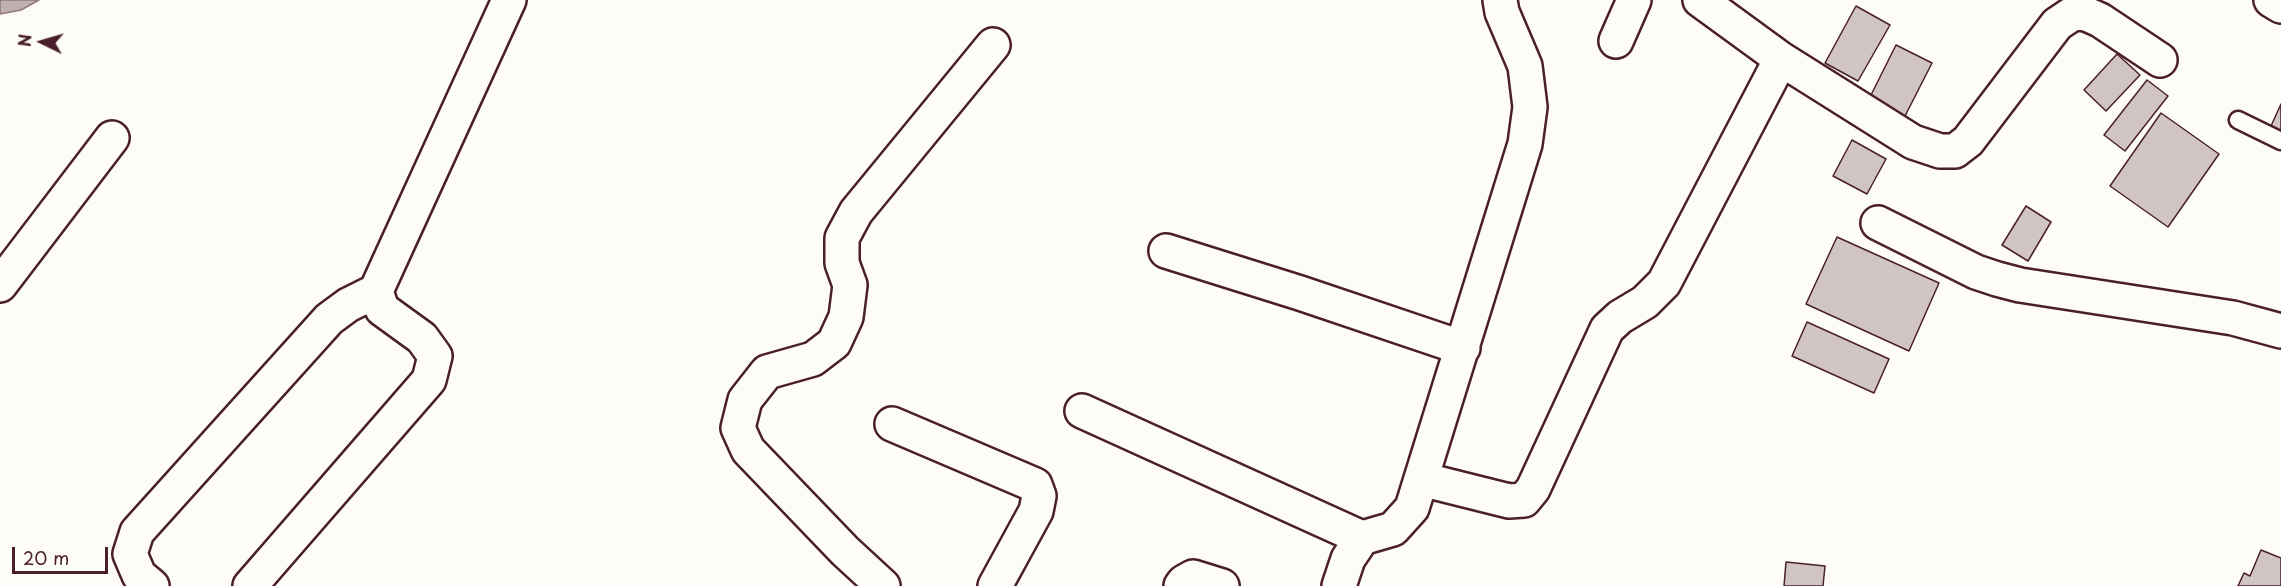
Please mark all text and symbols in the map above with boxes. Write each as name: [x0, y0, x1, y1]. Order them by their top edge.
north arrow: [12, 12, 72, 72]
text: N: [12, 33, 37, 48]
scale bar: [15, 535, 111, 573]
text: 20 m: [23, 544, 69, 571]

